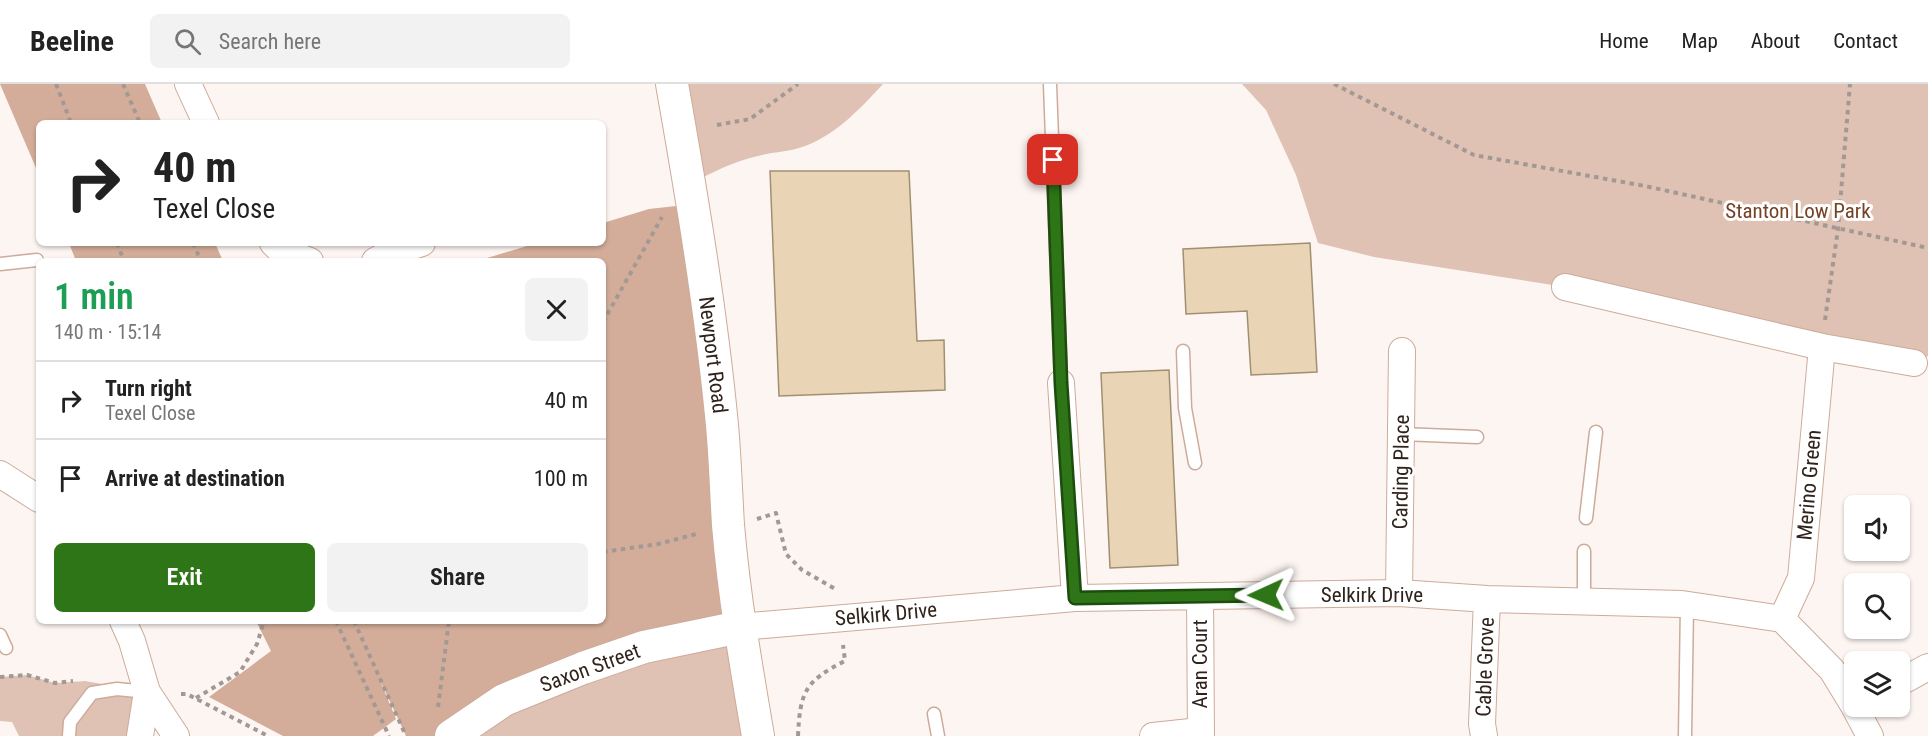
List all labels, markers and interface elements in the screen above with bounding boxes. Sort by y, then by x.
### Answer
search box [150,14,570,68]
text: Beeline [30,25,114,58]
icon: search [171,25,204,58]
text: Search here [219,29,321,54]
text: Home [1599,29,1649,53]
text: Map [1682,29,1718,53]
text: About [1751,29,1800,53]
text: Contact [1833,29,1898,53]
pin [1027,134,1078,185]
text: 40 m [153,143,236,192]
icon: arrive [1036,143,1069,176]
icon: right [54,144,132,222]
text: Texel Close [153,193,275,225]
park label: Stanton Low Park [1725,199,1871,223]
text: 1 min [54,276,134,318]
button: close [525,278,588,341]
street label: Newport Road [694,295,732,415]
text: 140 m · 15:14 [54,320,161,344]
text: Turn right [105,376,192,401]
icon: right [54,384,87,417]
text: 40 m [545,388,588,413]
text: Texel Close [105,401,195,425]
street label: Carding Place [1388,414,1414,530]
street label: Merino Green [1792,429,1826,541]
icon: arrive [54,462,87,495]
text: Arrive at destination [105,466,285,491]
text: 100 m [534,466,588,491]
map controls [1844,495,1910,717]
button: sound [1844,495,1910,561]
button: Exit [54,543,315,612]
button: Share [327,543,588,612]
position arrow [1234,563,1298,627]
button: search [1844,573,1910,639]
street label: Selkirk Drive [1321,583,1423,607]
street label: Selkirk Drive [834,598,938,630]
street label: Cable Grove [1471,617,1499,717]
street label: Aran Court [1188,620,1212,708]
street label: Saxon Street [537,639,643,697]
button: layers [1844,651,1910,717]

